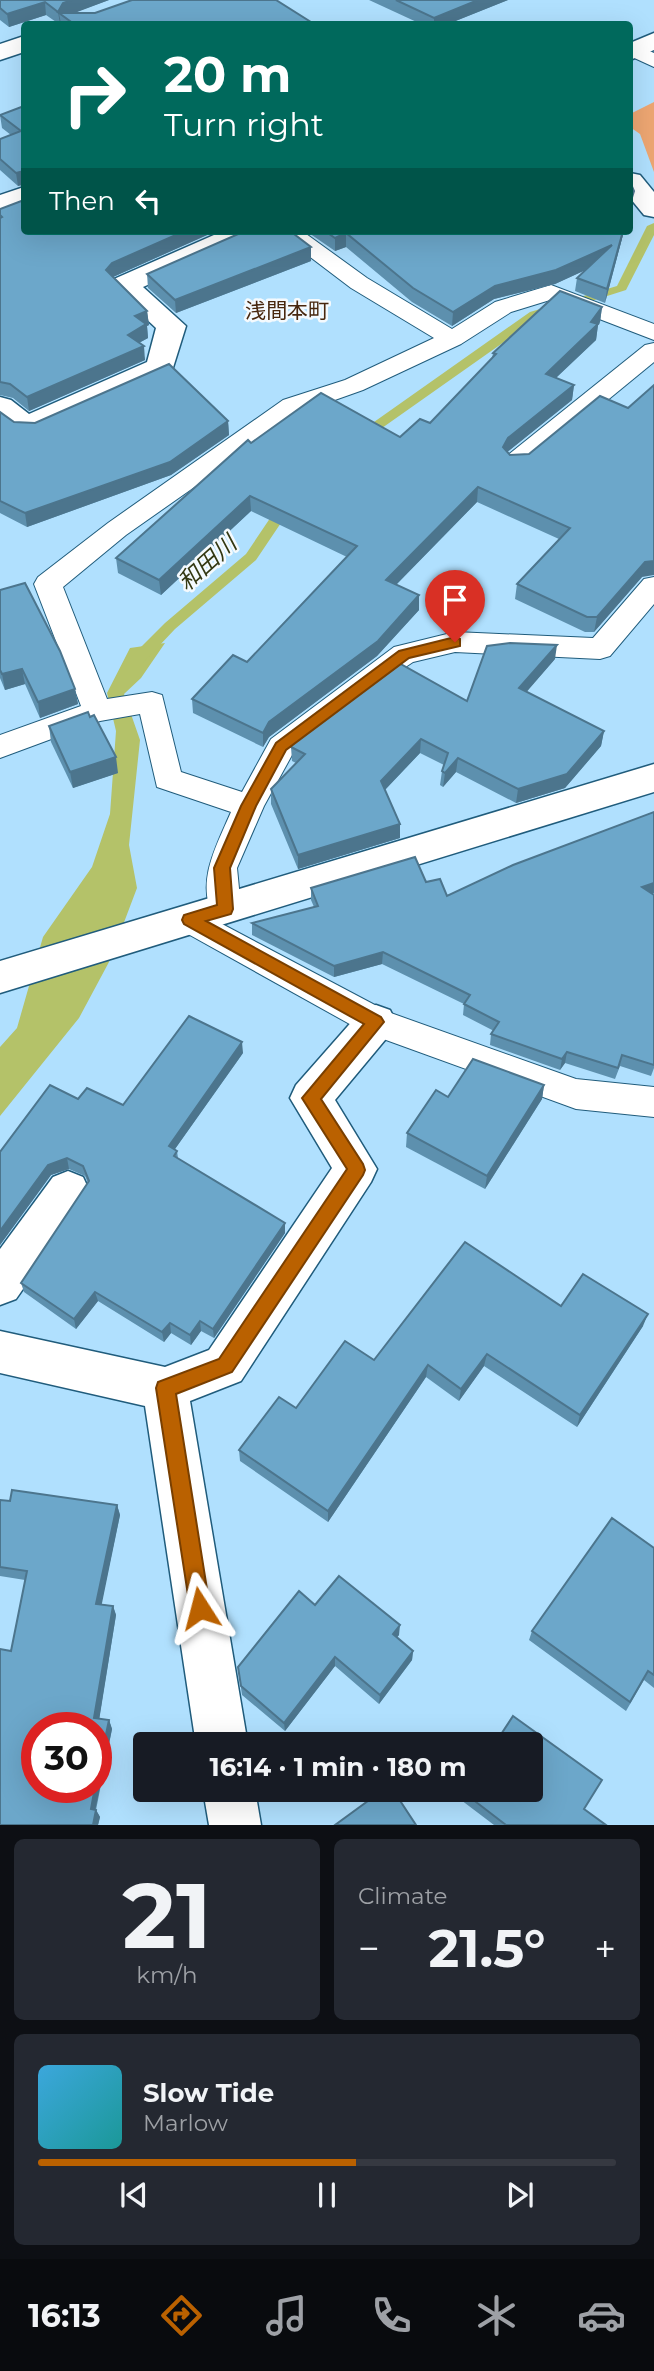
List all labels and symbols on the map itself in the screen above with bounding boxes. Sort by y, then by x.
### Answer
district label: 浅間本町 [245,298,329,323]
water label: 和田川 [172,528,244,596]
pin [425,570,485,642]
position arrow [163,1571,237,1645]
speed limit sign: 30 [21,1712,112,1803]

